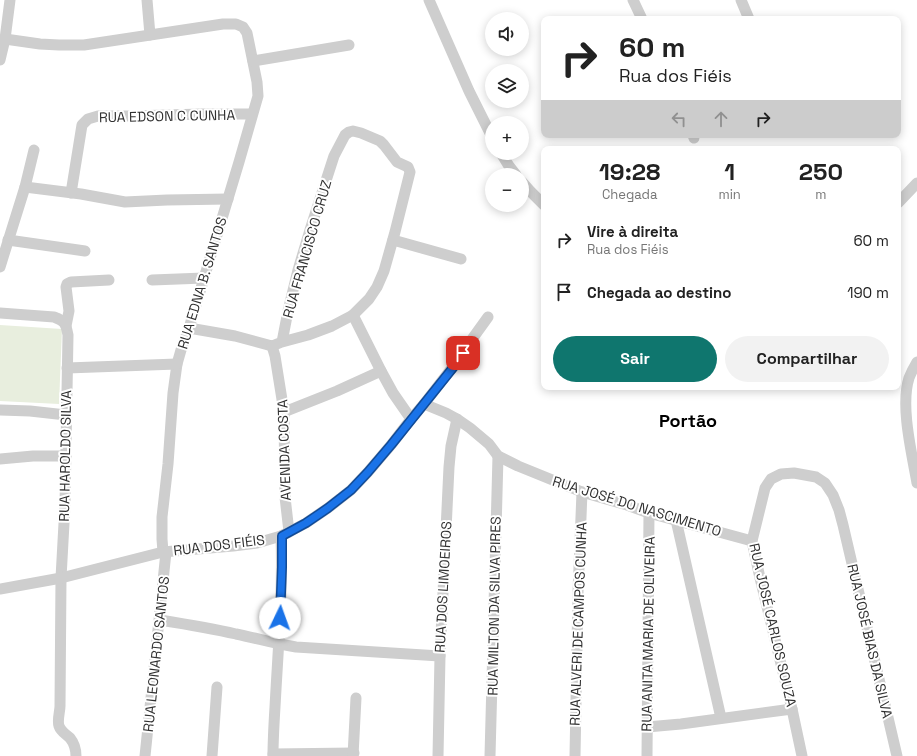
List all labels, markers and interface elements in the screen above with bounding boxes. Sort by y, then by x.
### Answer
map controls [485,12,529,212]
button: sound [485,12,529,56]
text: 60 m [619,29,685,65]
icon: right [553,32,605,84]
button: layers [485,64,529,108]
text: Rua dos Fiéis [619,64,732,87]
street label: RUA EDSON C CUNHA [99,106,236,126]
icon: left [668,108,690,130]
icon: ahead [710,108,732,130]
icon: right [752,108,774,130]
button: + [485,116,529,160]
text: 19:28 [599,156,660,187]
text: 1 [724,156,735,187]
text: 250 [799,156,843,187]
button: − [485,168,529,212]
street label: RUA FRANCISCO CRUZ [279,178,335,320]
text: Chegada [602,186,657,203]
text: min [718,186,741,203]
text: m [815,186,827,203]
street label: RUA EDNA B. SANTOS [173,215,231,351]
text: Vire à direita [587,222,678,241]
icon: right [553,229,575,251]
text: 60 m [853,231,889,250]
text: Rua dos Fiéis [587,241,669,258]
icon: arrive [553,281,575,303]
text: Chegada ao destino [587,283,731,302]
text: 190 m [847,283,889,302]
pin [446,336,480,370]
button: Sair [553,336,717,382]
button: Compartilhar [725,336,889,382]
icon: arrive [452,342,474,364]
street label: RUA HAROLDO SILVA [55,390,75,522]
street label: AVENIDA COSTA [273,399,295,501]
district label: Portão [659,409,717,432]
street label: RUA JOSÉ DO NASCIMENTO [550,472,724,540]
street label: RUA MILTON DA SILVA PIRES [483,516,505,696]
street label: RUA DOS LIMOEIROS [431,521,455,653]
street label: RUA ALVERI DE CAMPOS CUNHA [565,522,591,726]
street label: RUA DOS FIÉIS [172,530,266,560]
street label: RUA ANITA MARIA DE OLIVEIRA [637,536,659,732]
street label: RUA JOSÉ CARLOS SOUZA [745,541,801,709]
street label: RUA JOSÉ BIAS DA SILVA [843,562,897,720]
street label: RUA LEONARDO SANTOS [139,575,173,733]
position arrow [259,597,301,639]

